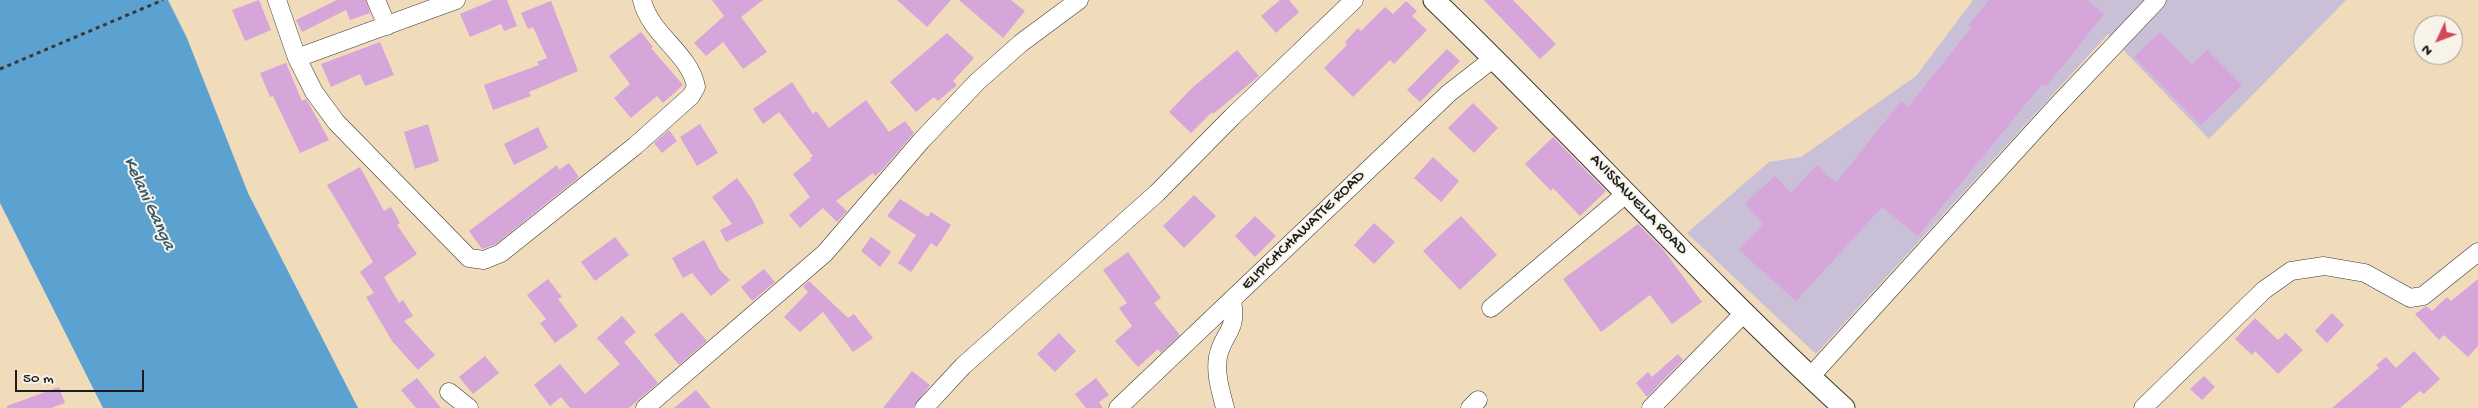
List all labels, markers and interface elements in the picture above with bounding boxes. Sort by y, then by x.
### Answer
north arrow [2413,15,2463,65]
text: N [2418,41,2437,59]
street label: AVISSAWELLA ROAD [1585,151,1691,259]
water label: Kelani Ganga [117,154,179,254]
street label: ELIPICHCHAWATTE ROAD [1238,167,1370,295]
scale bar [18,360,146,392]
text: 50 m [23,370,54,388]

